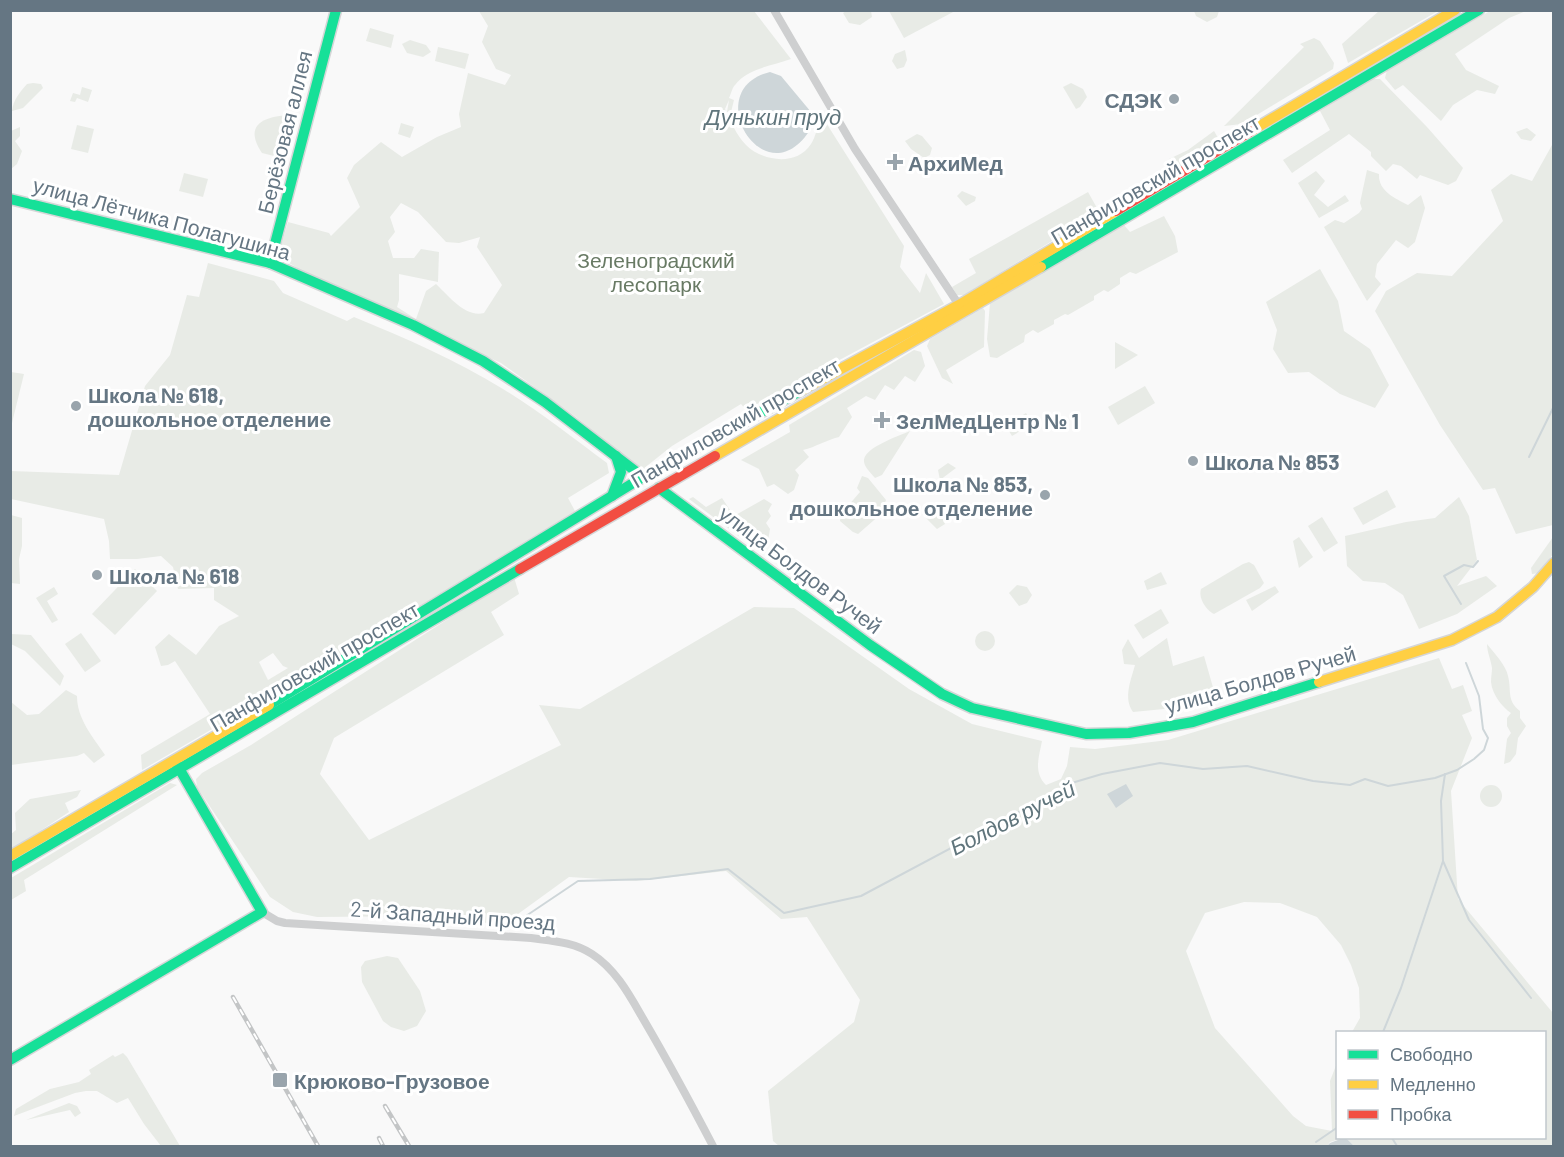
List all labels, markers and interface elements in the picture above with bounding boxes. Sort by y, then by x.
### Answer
street label: Берёзовая аллея [252,48,316,216]
place label: СДЭК [1104,87,1162,112]
marker: СДЭК [1167,92,1181,106]
water label: Дунькин пруд [702,103,841,130]
street label: Панфиловский проспект [1046,109,1264,249]
place label: АрхиМед [908,150,1003,175]
marker: АрхиМед [886,153,904,171]
street label: улица Лётчика Полагушина [31,172,294,265]
park label: Зеленоградский лесопарк [577,247,735,296]
street label: Панфиловский проспект [626,352,844,492]
place label: Школа № 618, дошкольное отделение [88,382,331,431]
marker: Школа № 618, дошкольное отделение [69,399,83,413]
place label: ЗелМедЦентр № 1 [896,408,1079,433]
marker: ЗелМедЦентр № 1 [873,411,891,429]
place label: Школа № 853 [1205,449,1340,474]
marker: Школа № 853 [1186,454,1200,468]
place label: Школа № 853, дошкольное отделение [790,471,1033,520]
marker: Школа № 853, дошкольное отделение [1038,488,1052,502]
street label: улица Болдов Ручей [715,500,887,638]
place label: Школа № 618 [109,563,239,588]
marker: Школа № 618 [90,568,104,582]
street label: Панфиловский проспект [205,596,423,736]
street label: улица Болдов Ручей [1162,640,1358,718]
water label: Болдов ручей [945,774,1079,861]
street label: 2-й Западный проезд [350,895,556,935]
legend [1336,1031,1546,1139]
text: Свободно [1390,1043,1473,1065]
place label: Крюково-Грузовое [294,1068,490,1093]
marker: Крюково-Грузовое [271,1071,289,1089]
text: Медленно [1390,1073,1476,1095]
text: Пробка [1390,1103,1453,1125]

